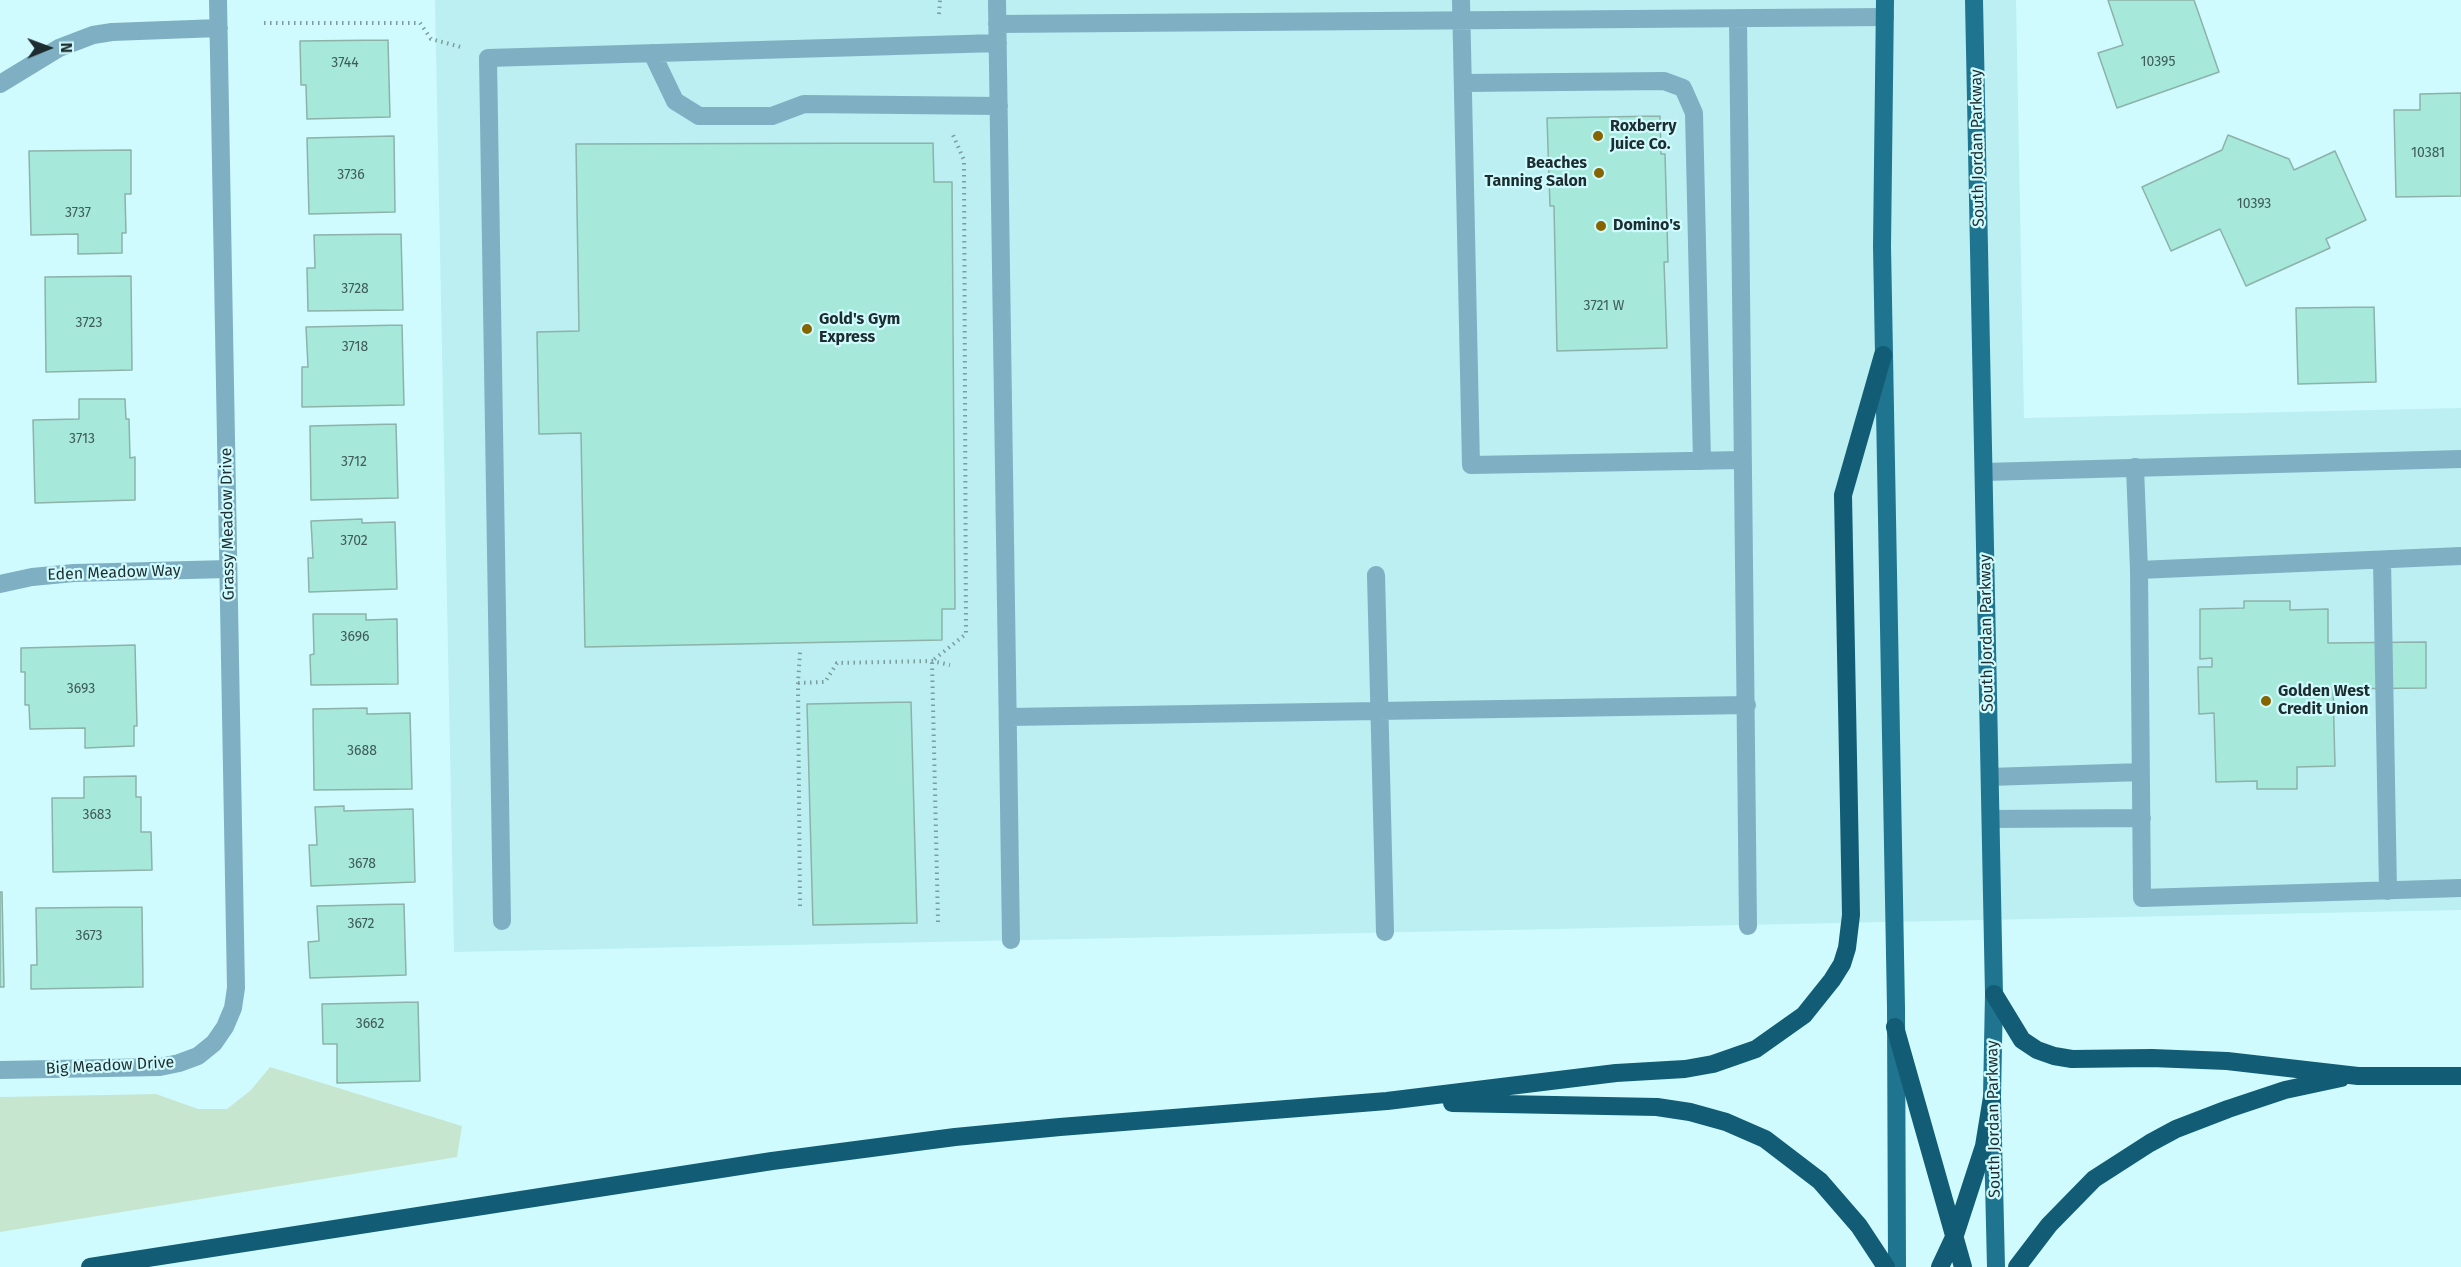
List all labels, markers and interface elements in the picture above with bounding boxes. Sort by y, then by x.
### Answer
north arrow [18,18,78,78]
text: N [57,42,76,53]
house number: 10395 [2141,54,2175,70]
house number: 3744 [331,55,359,71]
street label: South Jordan Parkway [1967,69,1989,227]
place label: Roxberry Juice Co. [1610,117,1676,155]
marker: Roxberry Juice Co. [1591,129,1605,143]
house number: 10381 [2411,145,2445,161]
place label: Beaches Tanning Salon [1485,154,1587,192]
marker: Beaches Tanning Salon [1592,166,1606,180]
house number: 3736 [337,167,365,183]
house number: 10393 [2237,196,2271,212]
house number: 3737 [65,205,91,221]
place label: Domino's [1613,216,1681,236]
marker: Domino's [1594,219,1608,233]
house number: 3728 [341,281,369,297]
house number: 3721 W [1584,298,1624,314]
place label: Gold's Gym Express [819,310,900,348]
house number: 3723 [76,315,102,331]
marker: Gold's Gym Express [800,322,814,336]
house number: 3718 [342,339,368,355]
house number: 3713 [69,431,95,447]
street label: Grassy Meadow Drive [217,447,239,601]
house number: 3712 [341,454,367,470]
house number: 3702 [340,533,368,549]
street label: South Jordan Parkway [1976,554,1998,712]
street label: Eden Meadow Way [47,561,181,585]
house number: 3696 [340,629,370,645]
house number: 3693 [67,681,95,697]
place label: Golden West Credit Union [2278,682,2370,720]
marker: Golden West Credit Union [2259,694,2273,708]
house number: 3688 [347,743,377,759]
house number: 3683 [82,807,112,823]
house number: 3678 [348,856,376,872]
house number: 3672 [347,916,375,932]
house number: 3673 [75,928,103,944]
house number: 3662 [356,1016,384,1032]
street label: South Jordan Parkway [1983,1040,2005,1198]
street label: Big Meadow Drive [45,1053,175,1079]

